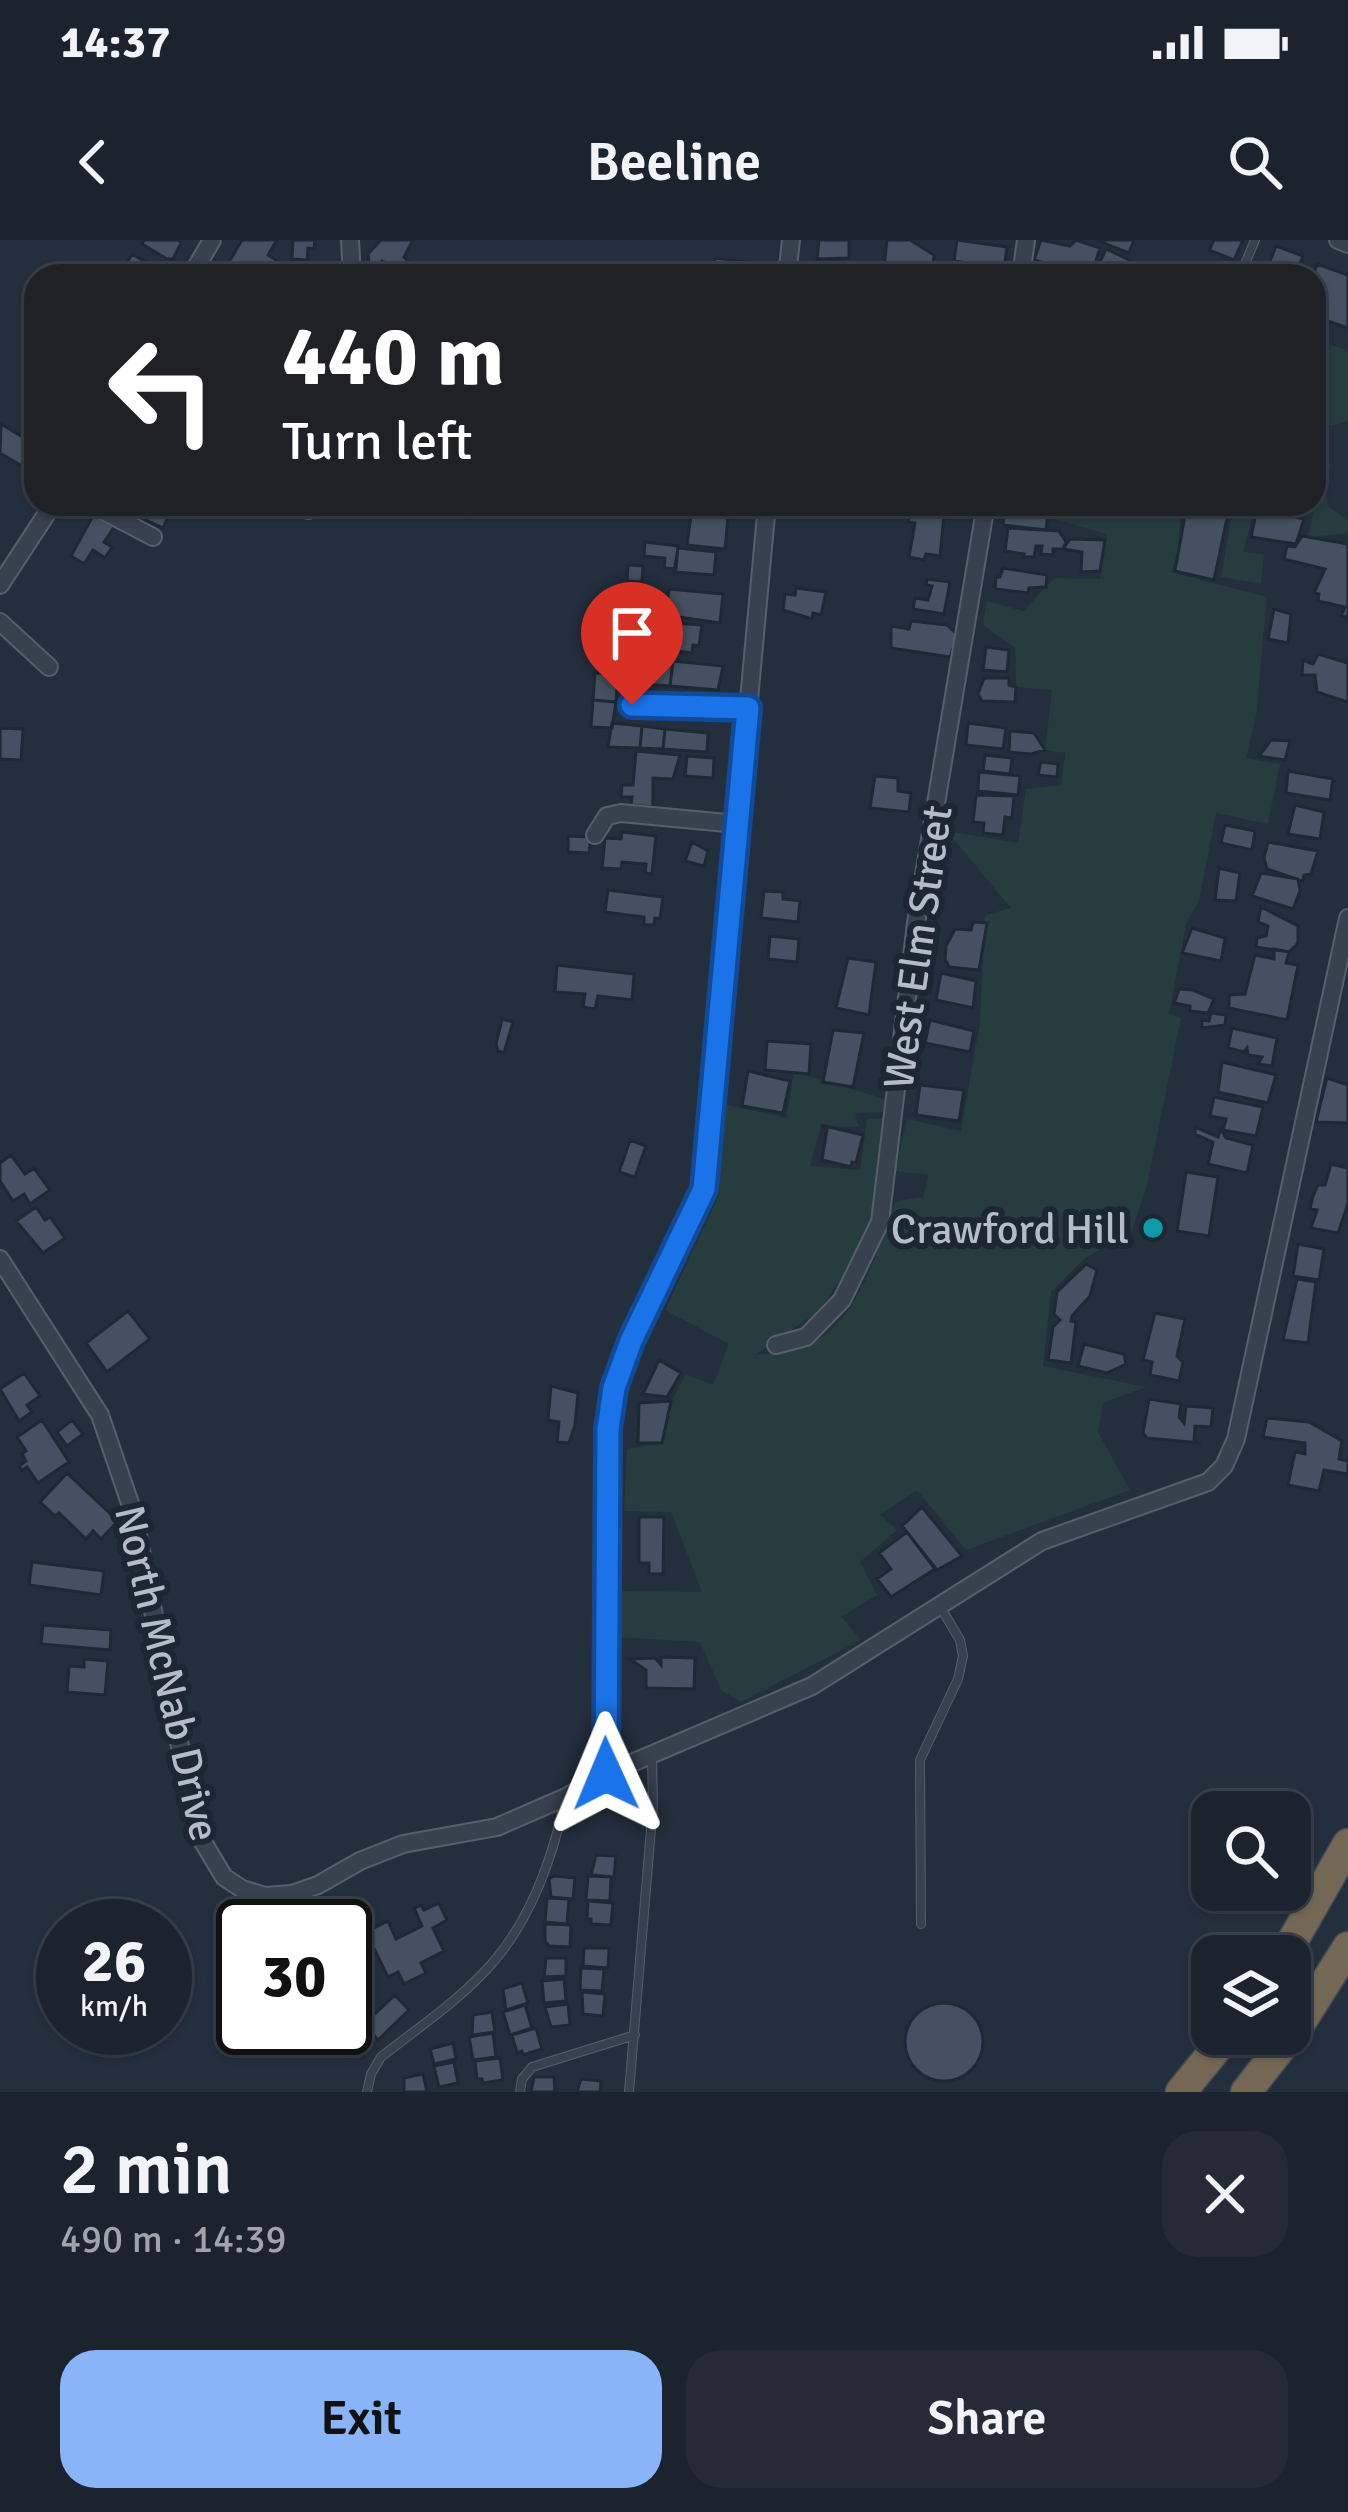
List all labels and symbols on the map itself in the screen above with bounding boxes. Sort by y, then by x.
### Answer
pin [581,582,683,705]
street label: West Elm Street [873,802,964,1092]
place label: Crawford Hill [891,1204,1129,1255]
marker: Crawford Hill [1140,1215,1166,1241]
street label: North McNab Drive [103,1501,230,1846]
position arrow [543,1711,669,1837]
speed limit sign: 30 [216,1899,372,2055]

